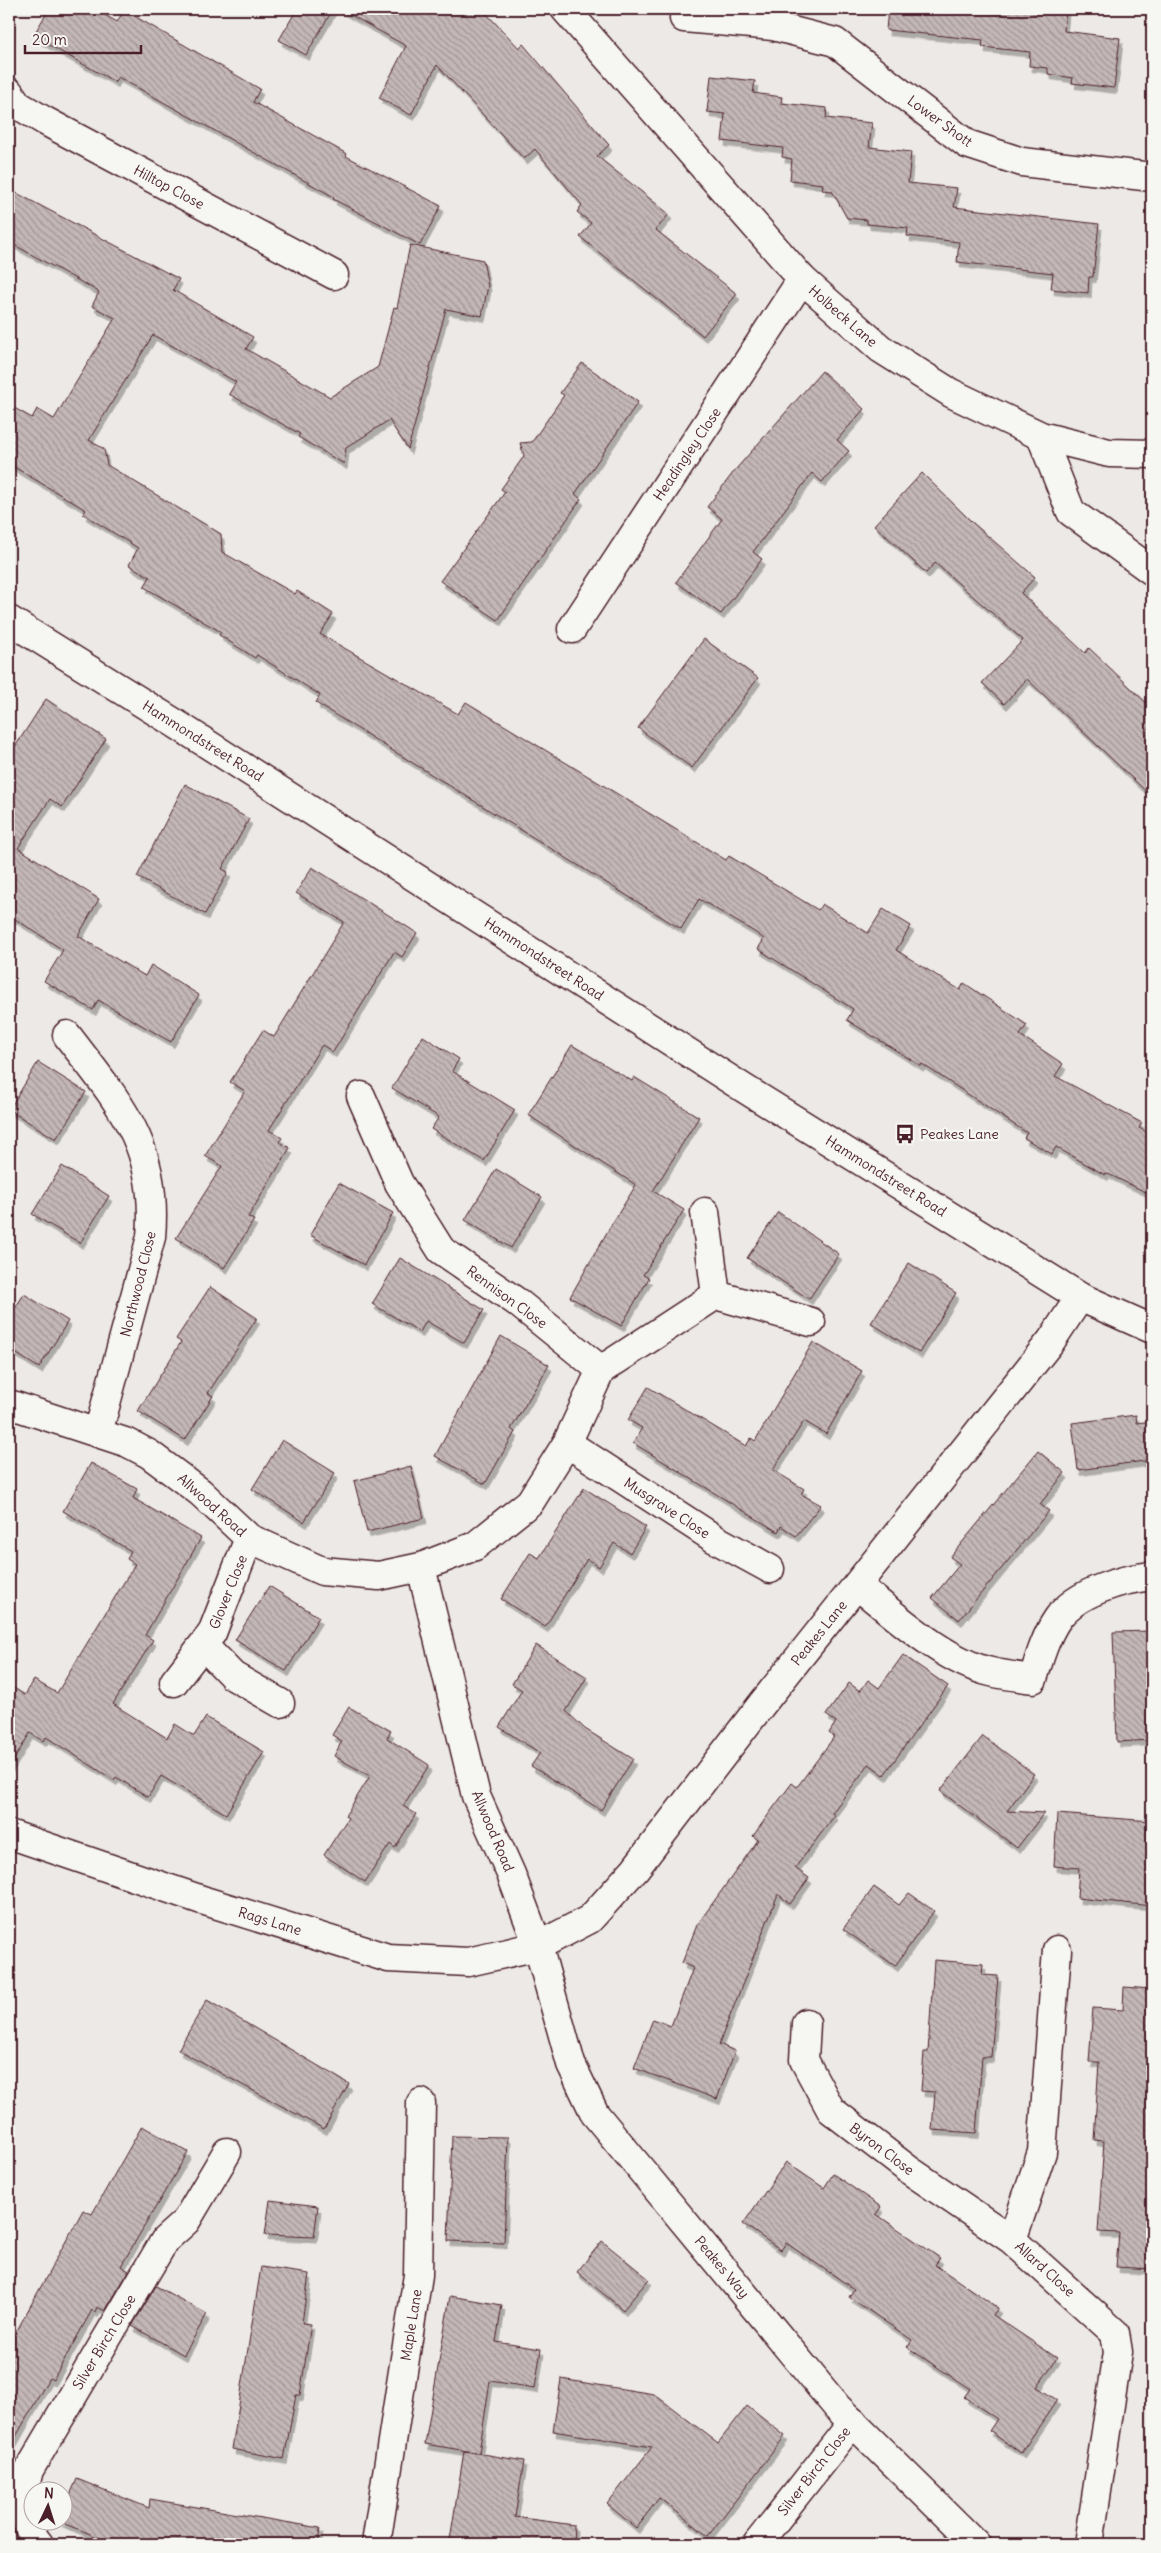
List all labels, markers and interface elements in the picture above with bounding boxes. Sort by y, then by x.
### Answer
scale bar [25,22,141,54]
text: 20 m [32,30,67,49]
street label: Lower Shott [904,91,976,151]
street label: Hilltop Close [131,161,207,213]
street label: Holbeck Lane [805,281,881,351]
street label: Headingley Close [649,404,725,504]
street label: Hammondstreet Road [139,696,267,786]
street label: Hammondstreet Road [481,914,607,1004]
bus stop icon: Peakes Lane [894,1123,916,1145]
place label: Peakes Lane [920,1125,999,1143]
street label: Hammondstreet Road [822,1131,950,1221]
street label: Northwood Close [116,1229,160,1339]
street label: Rennison Close [463,1262,551,1332]
street label: Allwood Road [174,1469,250,1541]
street label: Musgrave Close [621,1473,713,1543]
street label: Glover Close [205,1552,251,1632]
street label: Peakes Lane [787,1597,851,1669]
street label: Allwood Road [468,1788,518,1874]
street label: Rags Lane [236,1903,304,1939]
street label: Byron Close [846,2119,918,2179]
street label: Peakes Way [691,2232,753,2302]
street label: Allard Close [1011,2237,1079,2301]
street label: Maple Lane [396,2288,426,2362]
street label: Silver Birch Close [68,2291,140,2393]
street label: Silver Birch Close [774,2423,854,2519]
north arrow [22,2480,72,2530]
text: N [43,2484,54,2502]

